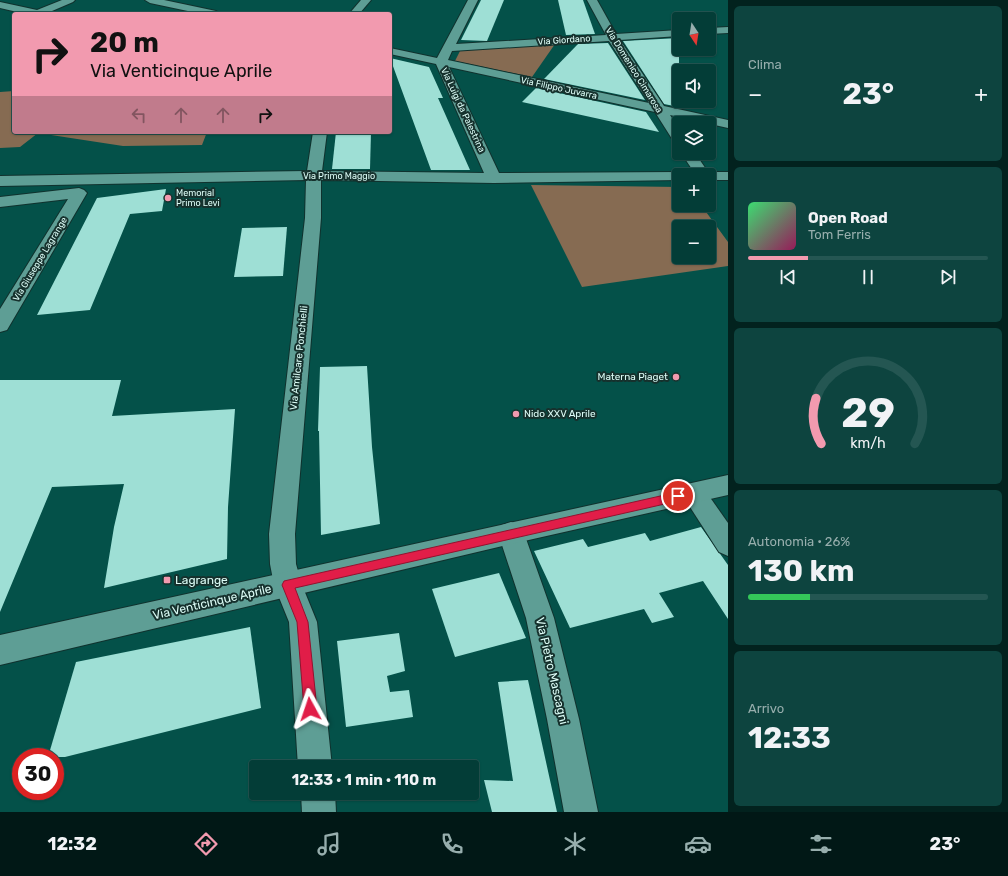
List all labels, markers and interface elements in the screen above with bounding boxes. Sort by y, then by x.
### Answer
north arrow [672,12,716,56]
map controls [672,12,716,264]
street label: Via Domenico Cimarosa [604,25,664,115]
text: 20 m [90,26,159,59]
icon: right [24,28,76,80]
street label: Via Giordano [537,33,591,47]
text: Clima [748,57,782,72]
text: Via Venticinque Aprile [90,60,272,82]
button: sound [672,64,716,108]
street label: Via Luigi da Palestrina [439,66,487,154]
street label: Via Filippo Juvarra [520,75,598,101]
text: 23° [842,76,894,112]
text: − [748,81,762,108]
text: + [974,81,988,108]
icon: left [128,104,150,126]
icon: ahead [170,104,192,126]
icon: ahead [212,104,234,126]
icon: right [254,104,276,126]
button: layers [672,116,716,160]
button: + [672,168,716,212]
street label: Via Primo Maggio [303,171,375,181]
place label: Memorial Primo Levi [176,188,220,208]
marker: Memorial Primo Levi [163,193,173,203]
text: Open Road [808,209,888,227]
street label: Via Giuseppe Lagrange [11,215,69,303]
button: − [672,220,716,264]
text: Tom Ferris [808,227,871,242]
icon: previous [777,266,799,288]
icon: pause [857,266,879,288]
icon: next [937,266,959,288]
street label: Via Amilcare Ponchielli [288,305,310,411]
place label: Materna Piaget [597,371,668,383]
marker: Materna Piaget [671,372,681,382]
text: 29 [841,388,895,437]
place label: Nido XXV Aprile [524,408,596,420]
marker: Nido XXV Aprile [511,409,521,419]
text: km/h [850,435,886,452]
pin [661,479,695,513]
icon: arrive [667,485,689,507]
text: Autonomia · 26% [748,534,850,549]
text: 130 km [748,553,855,589]
place label: Lagrange [175,573,228,587]
marker: Lagrange [162,575,172,585]
street label: Via Venticinque Aprile [151,581,273,622]
street label: Via Pietro Mascagni [533,616,571,726]
position arrow [289,688,331,730]
text: Arrivo [748,701,784,716]
text: 12:33 [748,720,831,756]
speed limit sign: 30 [12,748,64,800]
text: 12:33 · 1 min · 110 m [292,771,436,789]
icon: directions [192,830,220,858]
icon: music [315,830,343,858]
icon: phone [438,830,466,858]
icon: climate [561,830,589,858]
icon: car [684,830,712,858]
icon: filters [807,830,835,858]
text: 12:32 [47,833,97,855]
text: 23° [930,833,960,855]

